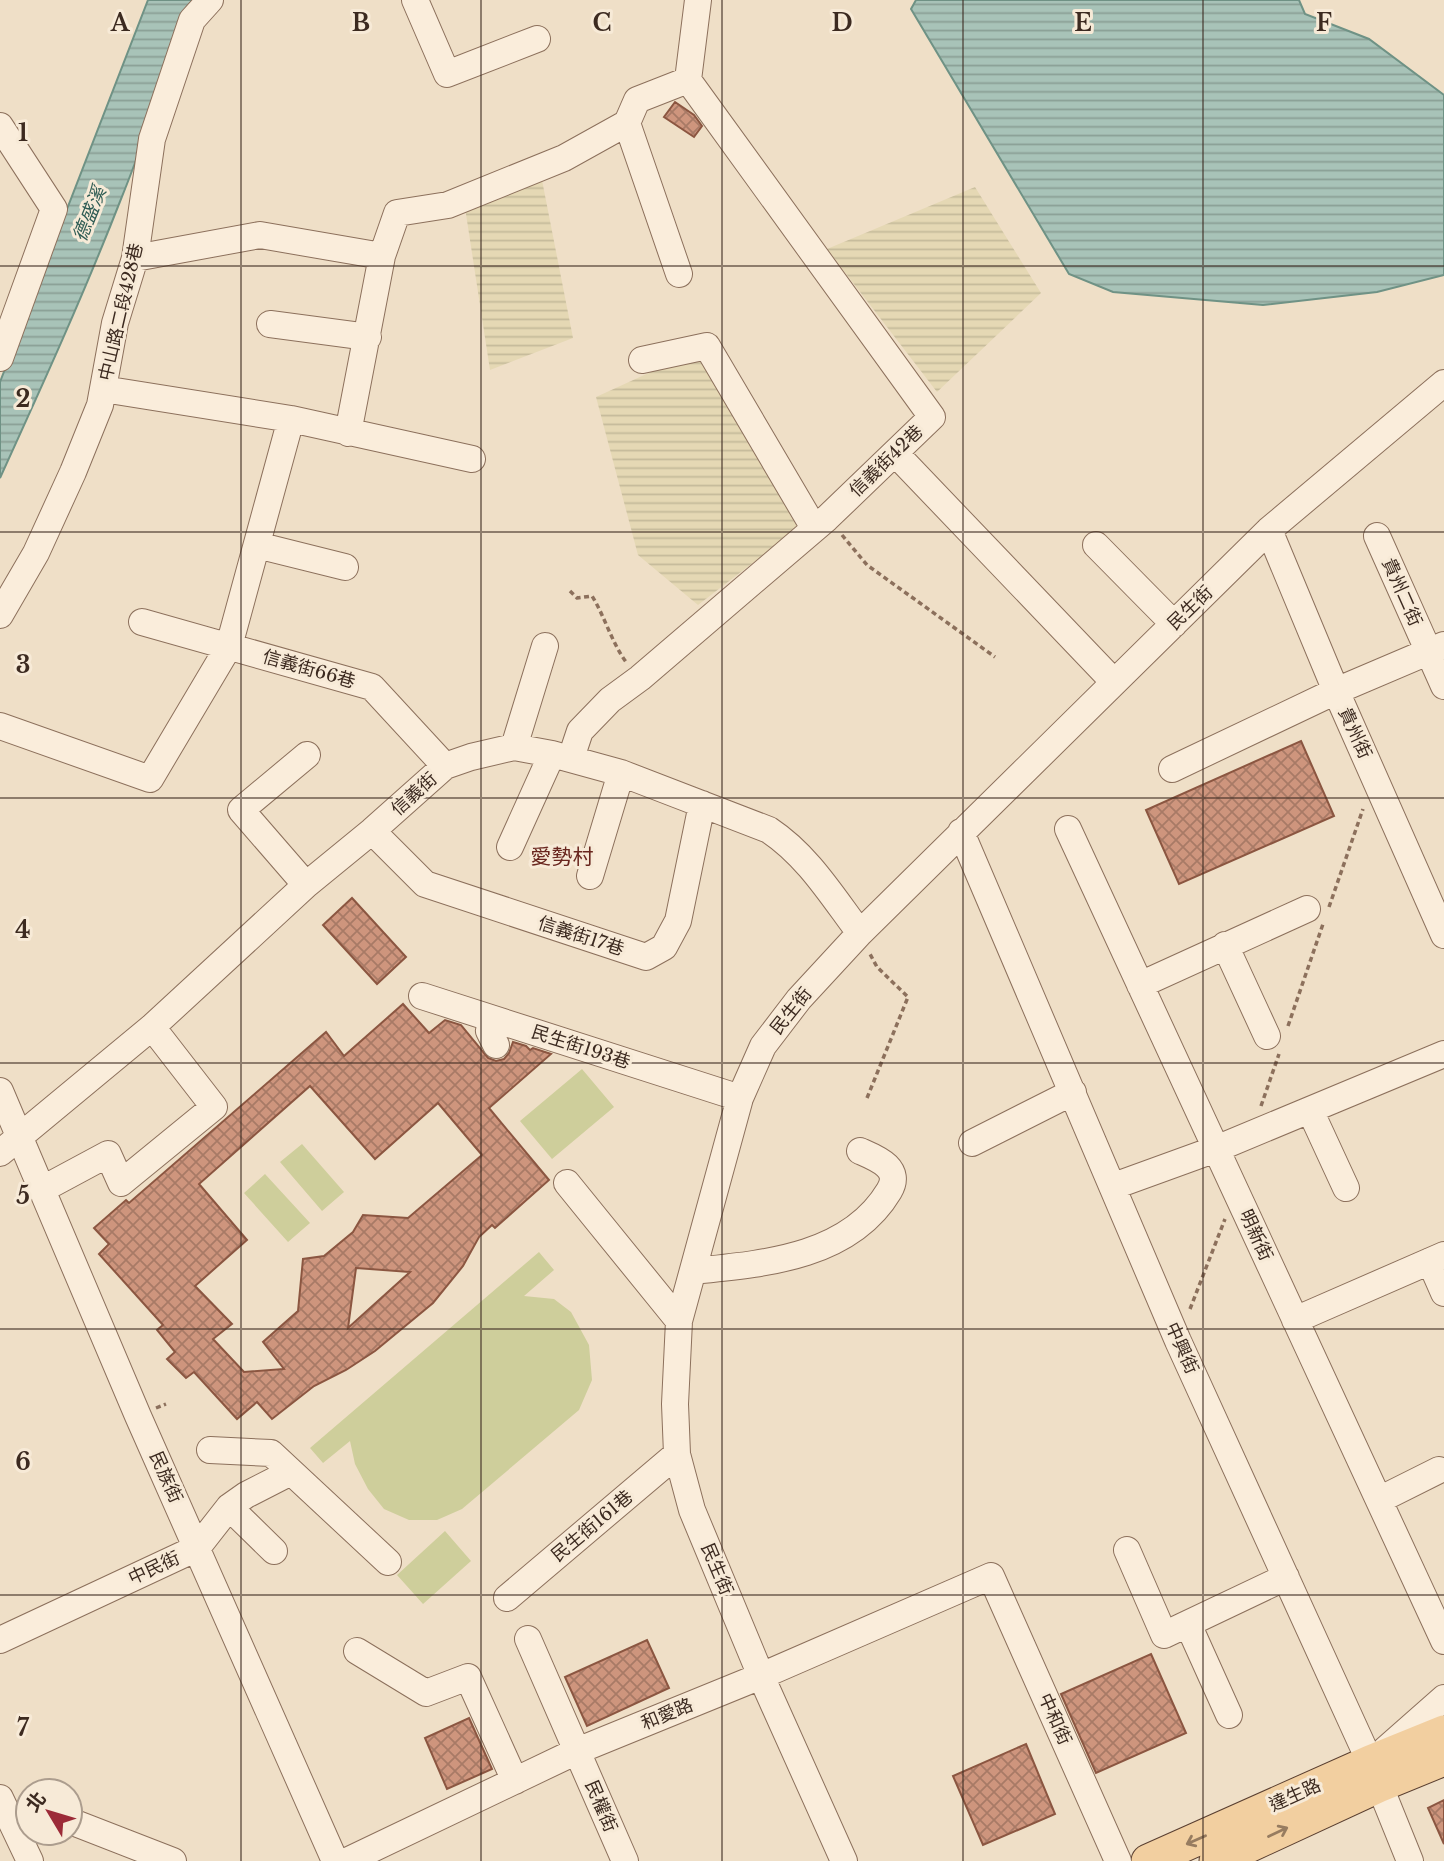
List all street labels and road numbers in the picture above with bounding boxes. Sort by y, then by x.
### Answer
street label: 中山路二段428巷 [94,241,148,383]
street label: 信義街42巷 [845,421,927,501]
street label: 貴州二街 [1377,555,1427,629]
street label: 民生街 [1163,581,1217,635]
street label: 信義街66巷 [260,645,358,693]
street label: 貴州街 [1334,704,1376,762]
street label: 信義街 [387,768,441,820]
street label: 信義街17巷 [535,912,627,960]
street label: 民生街 [765,983,817,1039]
street label: 民生街193巷 [529,1021,633,1073]
street label: 明新街 [1235,1206,1277,1264]
street label: 中興街 [1161,1319,1203,1377]
street label: 民族街 [145,1448,187,1506]
street label: 民生街161巷 [547,1486,637,1566]
street label: 民生街 [696,1540,738,1598]
street label: 中民街 [125,1547,183,1589]
street label: 中和街 [1034,1690,1076,1748]
street label: 和愛路 [638,1694,696,1734]
street label: 達生路 [1266,1774,1324,1816]
street label: 民權街 [580,1777,622,1835]

